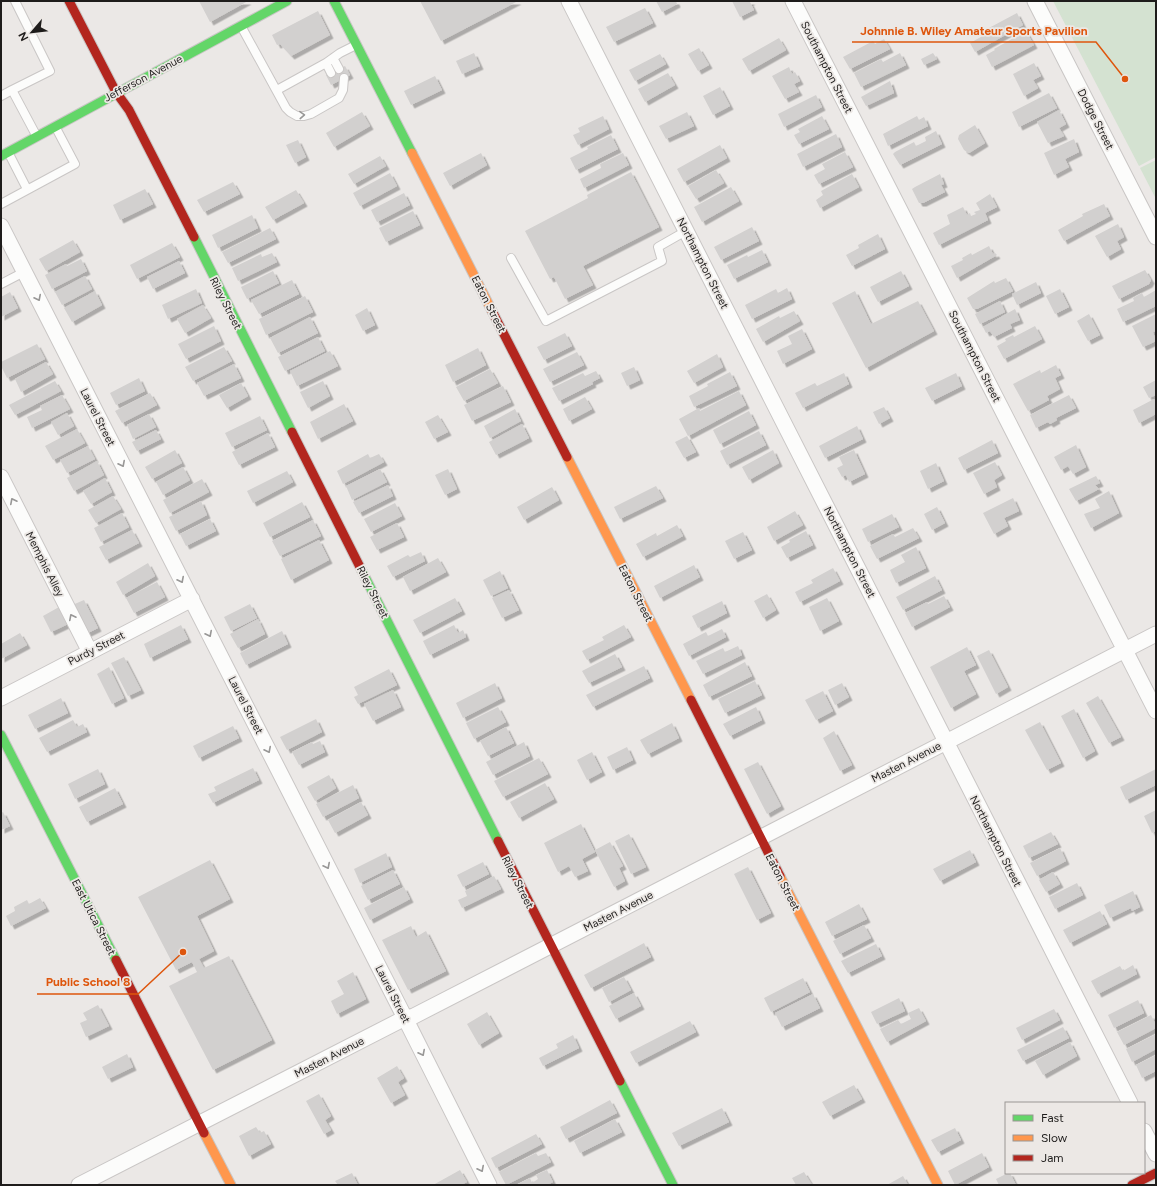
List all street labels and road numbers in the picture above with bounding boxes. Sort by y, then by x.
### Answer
street label: Southampton Street [798,19,855,115]
street label: Jefferson Avenue [102,52,185,105]
street label: Dodge Street [1075,87,1116,152]
street label: Northampton Street [674,215,731,311]
street label: Eaton Street [469,274,508,335]
street label: Riley Street [207,275,244,332]
street label: Southampton Street [946,308,1003,404]
street label: Laurel Street [77,386,118,448]
street label: Northampton Street [821,504,878,600]
street label: Memphis Alley [23,529,67,599]
street label: Eaton Street [616,563,655,624]
street label: Riley Street [354,564,391,621]
street label: Purdy Street [66,629,127,668]
street label: Laurel Street [225,674,266,736]
street label: Masten Avenue [869,739,943,786]
street label: Northampton Street [967,793,1024,889]
street label: Eaton Street [763,852,802,913]
street label: Riley Street [499,854,536,911]
street label: East Utica Street [69,877,118,957]
street label: Masten Avenue [581,888,655,935]
street label: Laurel Street [372,963,413,1025]
street label: Masten Avenue [292,1034,366,1081]

